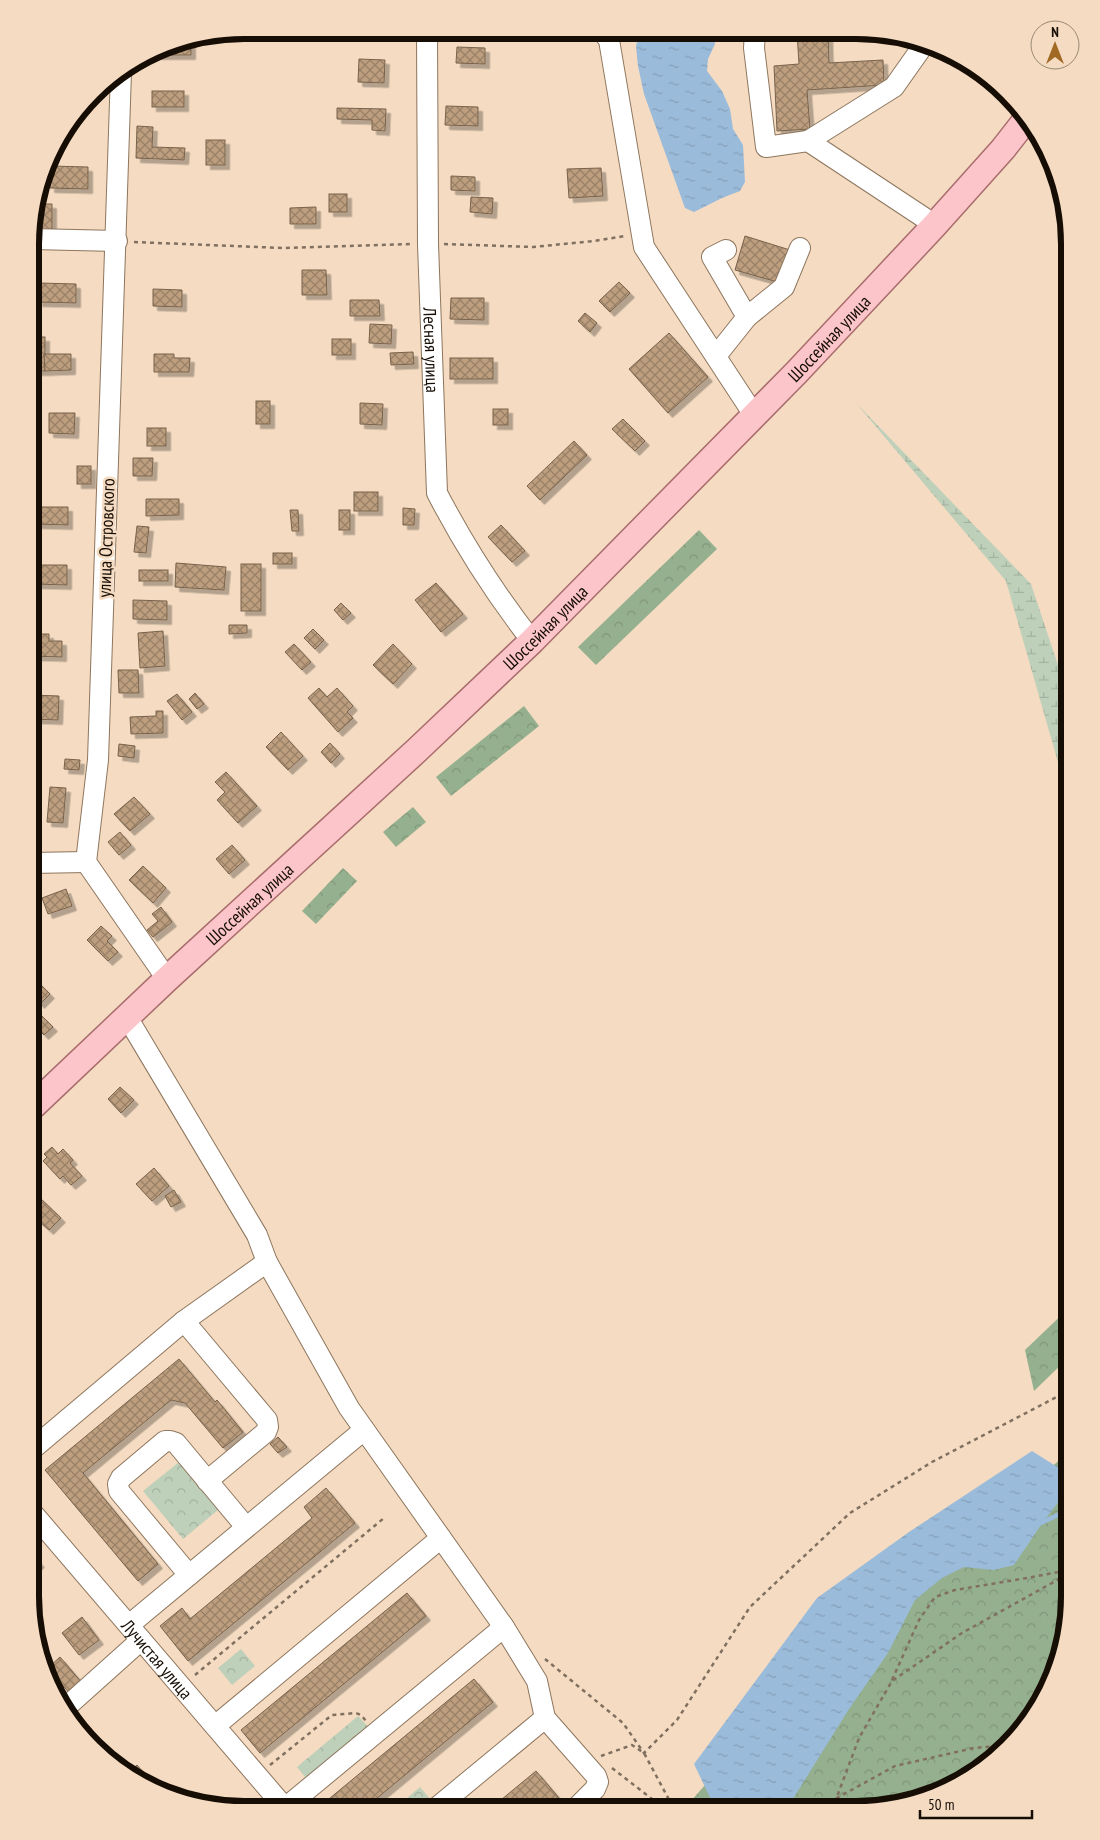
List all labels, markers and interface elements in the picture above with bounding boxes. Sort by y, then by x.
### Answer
north arrow [1030,20,1080,70]
text: N [1051,23,1059,41]
street label: Шоссейная улица [783,290,875,386]
street label: Лесная улица [419,306,445,393]
street label: улица Островского [92,478,120,598]
street label: Шоссейная улица [498,580,592,674]
street label: Шоссейная улица [201,858,298,949]
street label: Лучистая улица [116,1614,198,1704]
scale bar [920,1788,1032,1820]
text: 50 m [928,1795,954,1814]

